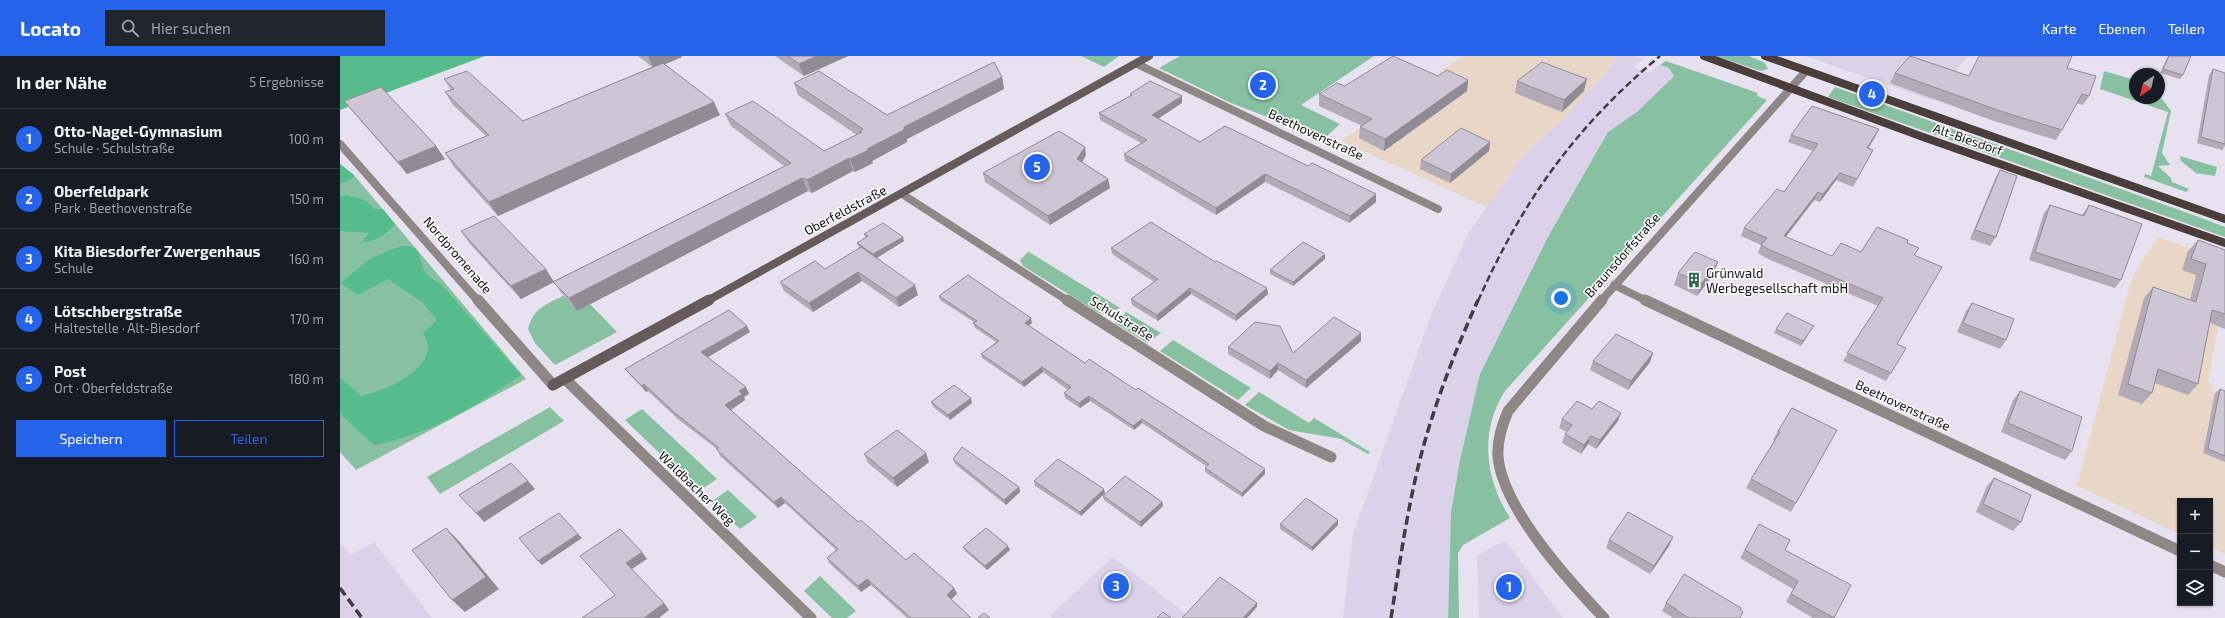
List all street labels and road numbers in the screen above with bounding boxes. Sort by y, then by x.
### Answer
street label: Beethovenstraße [1266,105,1366,163]
street label: Alt-Biesdorf [1931,120,2006,159]
street label: Oberfeldstraße [801,182,889,238]
street label: Braunsdorfstraße [1581,210,1663,300]
street label: Nordpromenade [420,213,496,297]
street label: Schulstraße [1087,292,1157,344]
street label: Beethovenstraße [1853,376,1953,434]
street label: Waldbacher Weg [655,447,739,529]

